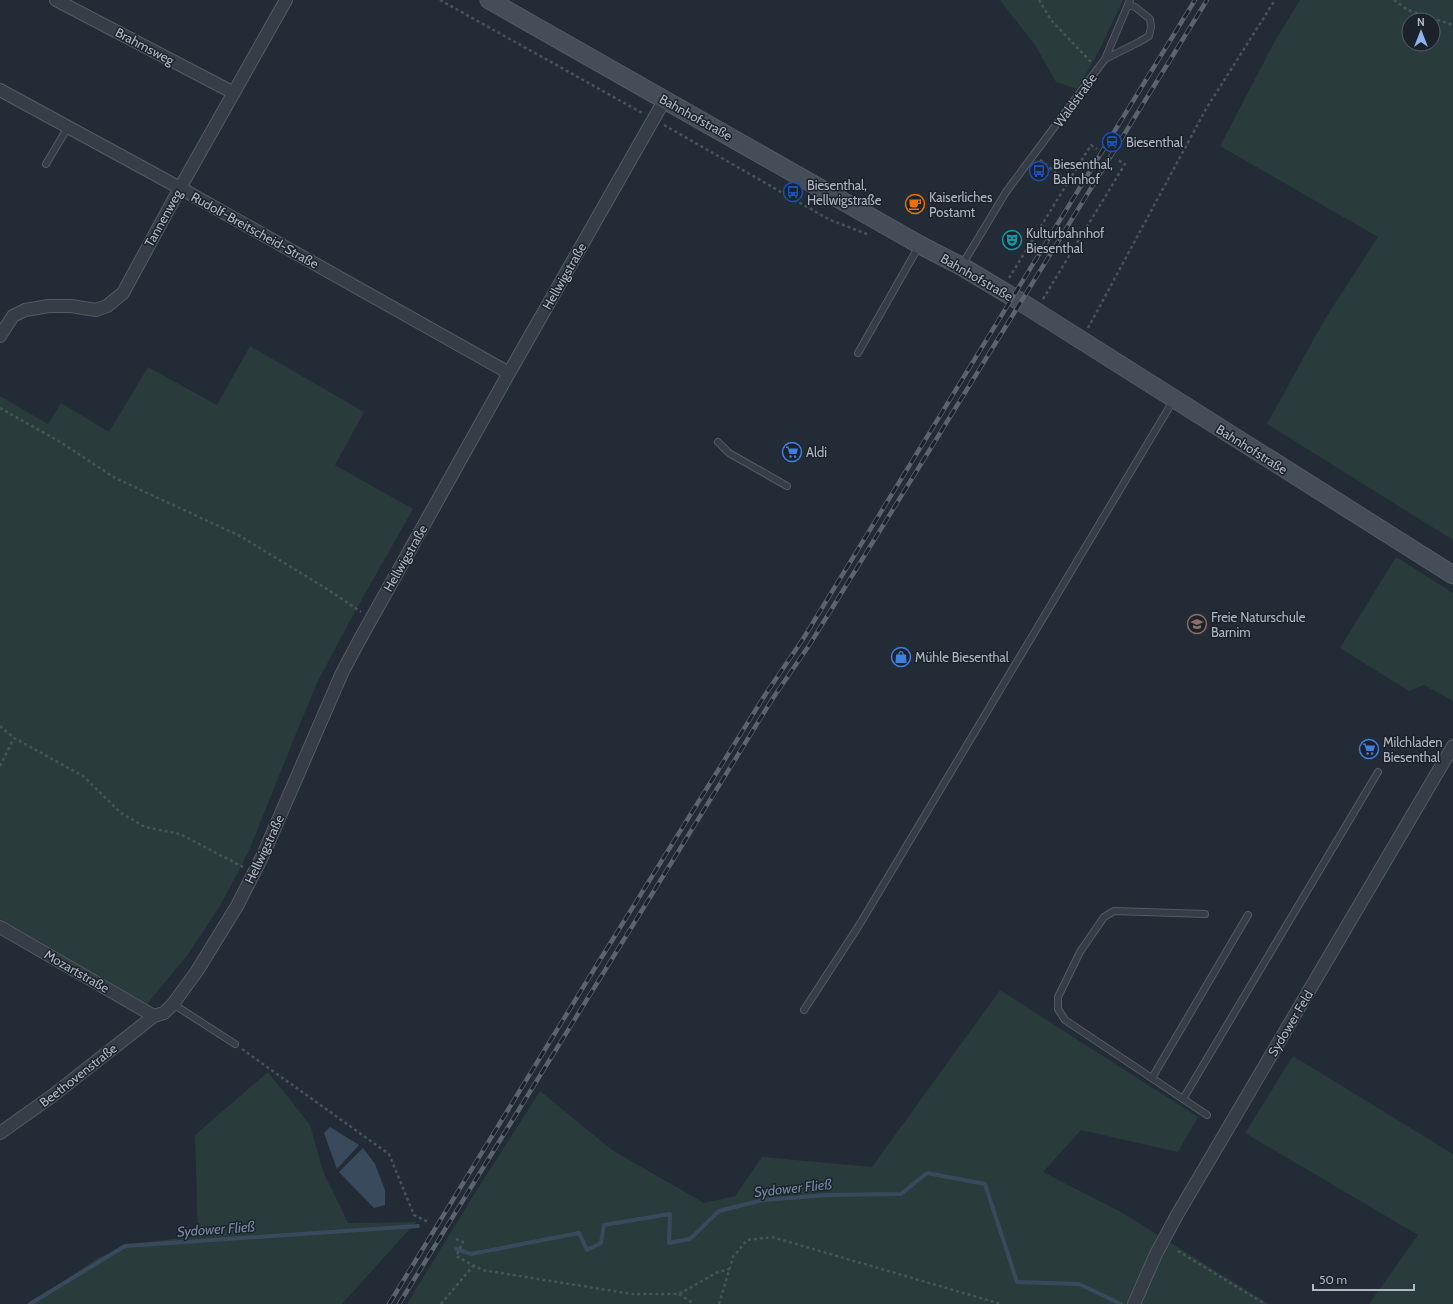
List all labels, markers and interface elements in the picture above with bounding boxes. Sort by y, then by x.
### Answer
north arrow [1401,12,1441,52]
text: N [1417,15,1425,29]
street label: Brahmsweg [113,24,178,68]
street label: Waldstraße [1050,70,1100,130]
street label: Bahnhofstraße [657,90,736,144]
station icon: Biesenthal [1101,131,1123,153]
place label: Biesenthal [1126,134,1183,150]
place label: Biesenthal, Bahnhof [1053,156,1113,187]
bus stop icon: Biesenthal, Bahnhof [1028,160,1050,182]
place label: Biesenthal, Hellwigstraße [807,177,882,208]
bus stop icon: Biesenthal, Hellwigstraße [782,181,804,203]
street label: Tannenweg [141,186,186,250]
street label: Rudolf-Breitscheid-Straße [188,188,322,272]
place label: Kaiserliches Postamt [929,189,993,220]
cafe icon: Kaiserliches Postamt [904,193,926,215]
place label: Kulturbahnhof Biesenthal [1026,225,1105,256]
theatre icon: Kulturbahnhof Biesenthal [1001,229,1023,251]
street label: Hellwigstraße [538,239,590,312]
street label: Bahnhofstraße [938,250,1016,304]
street label: Bahnhofstraße [1213,421,1291,477]
supermarket icon: Aldi [781,441,803,463]
place label: Aldi [806,444,827,460]
street label: Hellwigstraße [379,521,431,594]
place label: Freie Naturschule Barnim [1211,609,1306,640]
school or university icon: Freie Naturschule Barnim [1186,613,1208,635]
shop icon: Mühle Biesenthal [890,646,912,668]
place label: Mühle Biesenthal [915,649,1009,665]
place label: Milchladen Biesenthal [1383,734,1443,765]
supermarket icon: Milchladen Biesenthal [1358,738,1380,760]
street label: Hellwigstraße [241,812,287,886]
street label: Mozartstraße [42,946,113,996]
street label: Sydower Feld [1264,987,1316,1059]
street label: Beethovenstraße [36,1040,120,1110]
water label: Sydower Fließ [753,1175,833,1201]
water label: Sydower Fließ [176,1217,256,1241]
scale bar [1313,1266,1414,1292]
text: 50 m [1319,1272,1347,1287]

